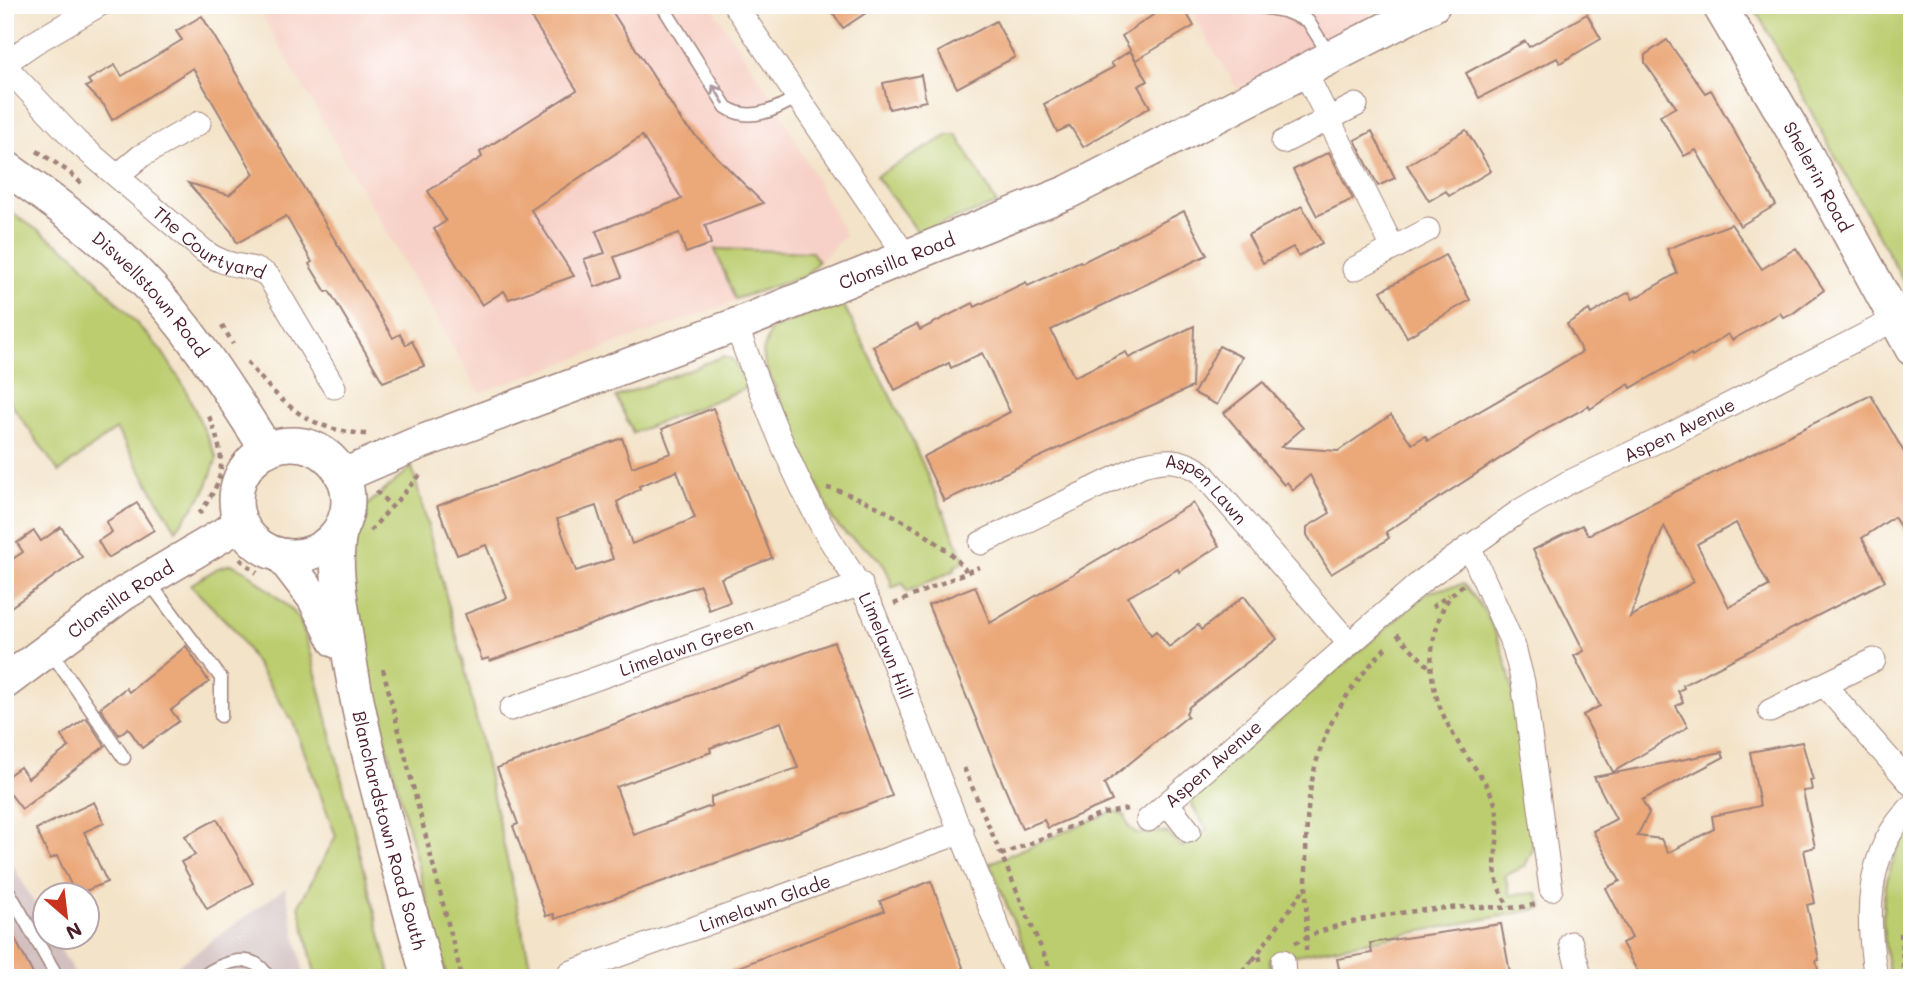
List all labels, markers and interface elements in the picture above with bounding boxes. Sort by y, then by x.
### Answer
one-way arrow [710,84,724,104]
street label: Shelerin Road [1778,117,1858,236]
street label: The Courtyard [148,201,270,284]
street label: Diswellstown Road [87,225,214,362]
street label: Clonsilla Road [835,227,958,295]
street label: Aspen Avenue [1619,392,1739,467]
street label: Aspen Lawn [1164,449,1253,529]
street label: Clonsilla Road [62,555,178,644]
street label: Limelawn Hill [853,588,919,702]
street label: Limelawn Green [616,611,756,681]
street label: Blanchardstown Road South [348,709,432,952]
street label: Aspen Avenue [1159,714,1267,812]
street label: Limelawn Glade [696,868,834,937]
north arrow [32,881,102,951]
text: N [62,917,86,946]

